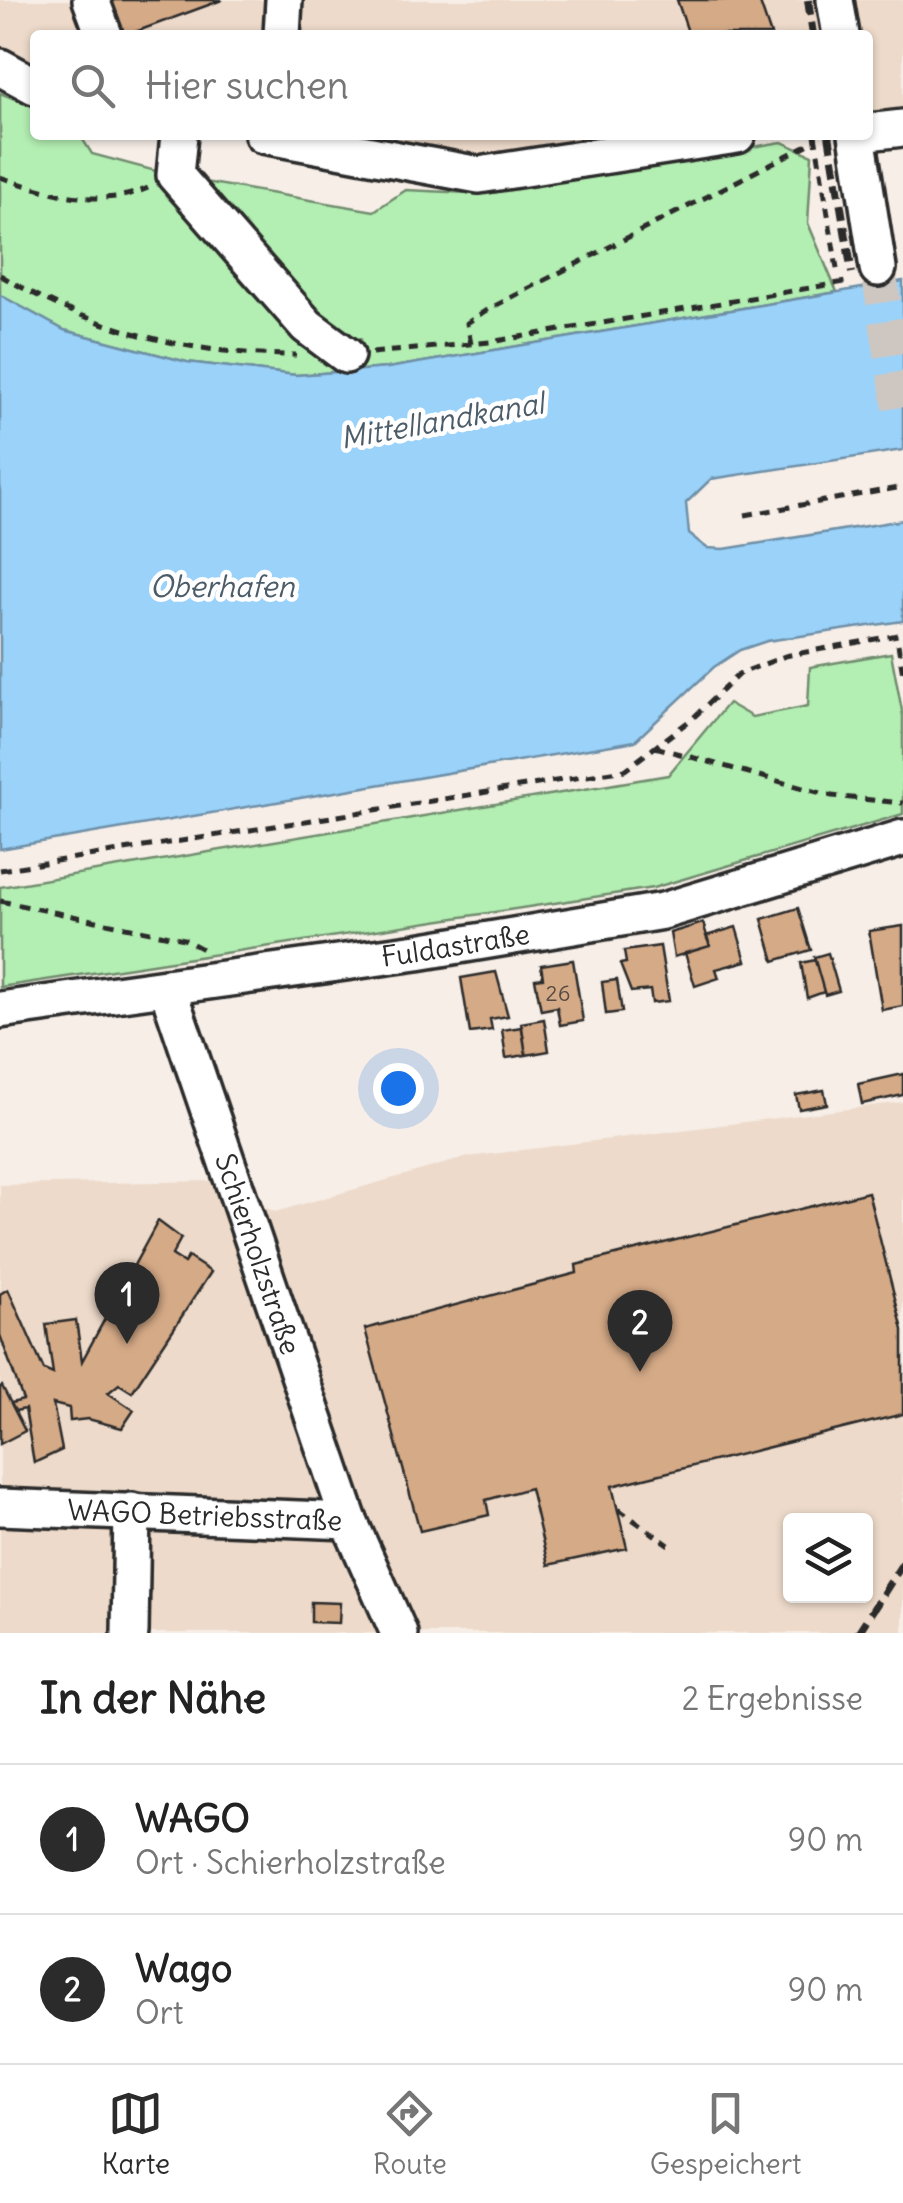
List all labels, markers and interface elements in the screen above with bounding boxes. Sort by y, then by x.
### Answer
search box [30,30,873,140]
icon: search [65,58,120,113]
text: Hier suchen [145,62,349,109]
water label: Mittellandkanal [337,383,551,457]
water label: Oberhafen [149,567,295,605]
street label: Fuldastraße [379,916,532,975]
house number: 26 [546,979,570,1007]
your location [373,1063,424,1114]
street label: Schierholzstraße [207,1149,309,1359]
pin: 1 [94,1262,160,1344]
pin: 2 [608,1290,672,1372]
street label: WAGO Betriebsstraße [67,1492,343,1539]
map controls [783,1513,873,1603]
button: layers [783,1513,873,1603]
text: In der Nähe [40,1672,266,1724]
text: 2 Ergebnisse [682,1678,863,1719]
text: WAGO [135,1795,250,1842]
text: 1 [66,1819,79,1860]
text: 90 m [788,1819,863,1860]
text: Ort · Schierholzstraße [135,1842,446,1883]
text: Wago [135,1945,232,1992]
text: 2 [64,1969,81,2010]
text: 90 m [788,1969,863,2010]
text: Ort [135,1992,184,2033]
tab: Karte [101,2086,170,2182]
tab: Route [373,2086,447,2182]
tab: Gespeichert [650,2086,802,2182]

